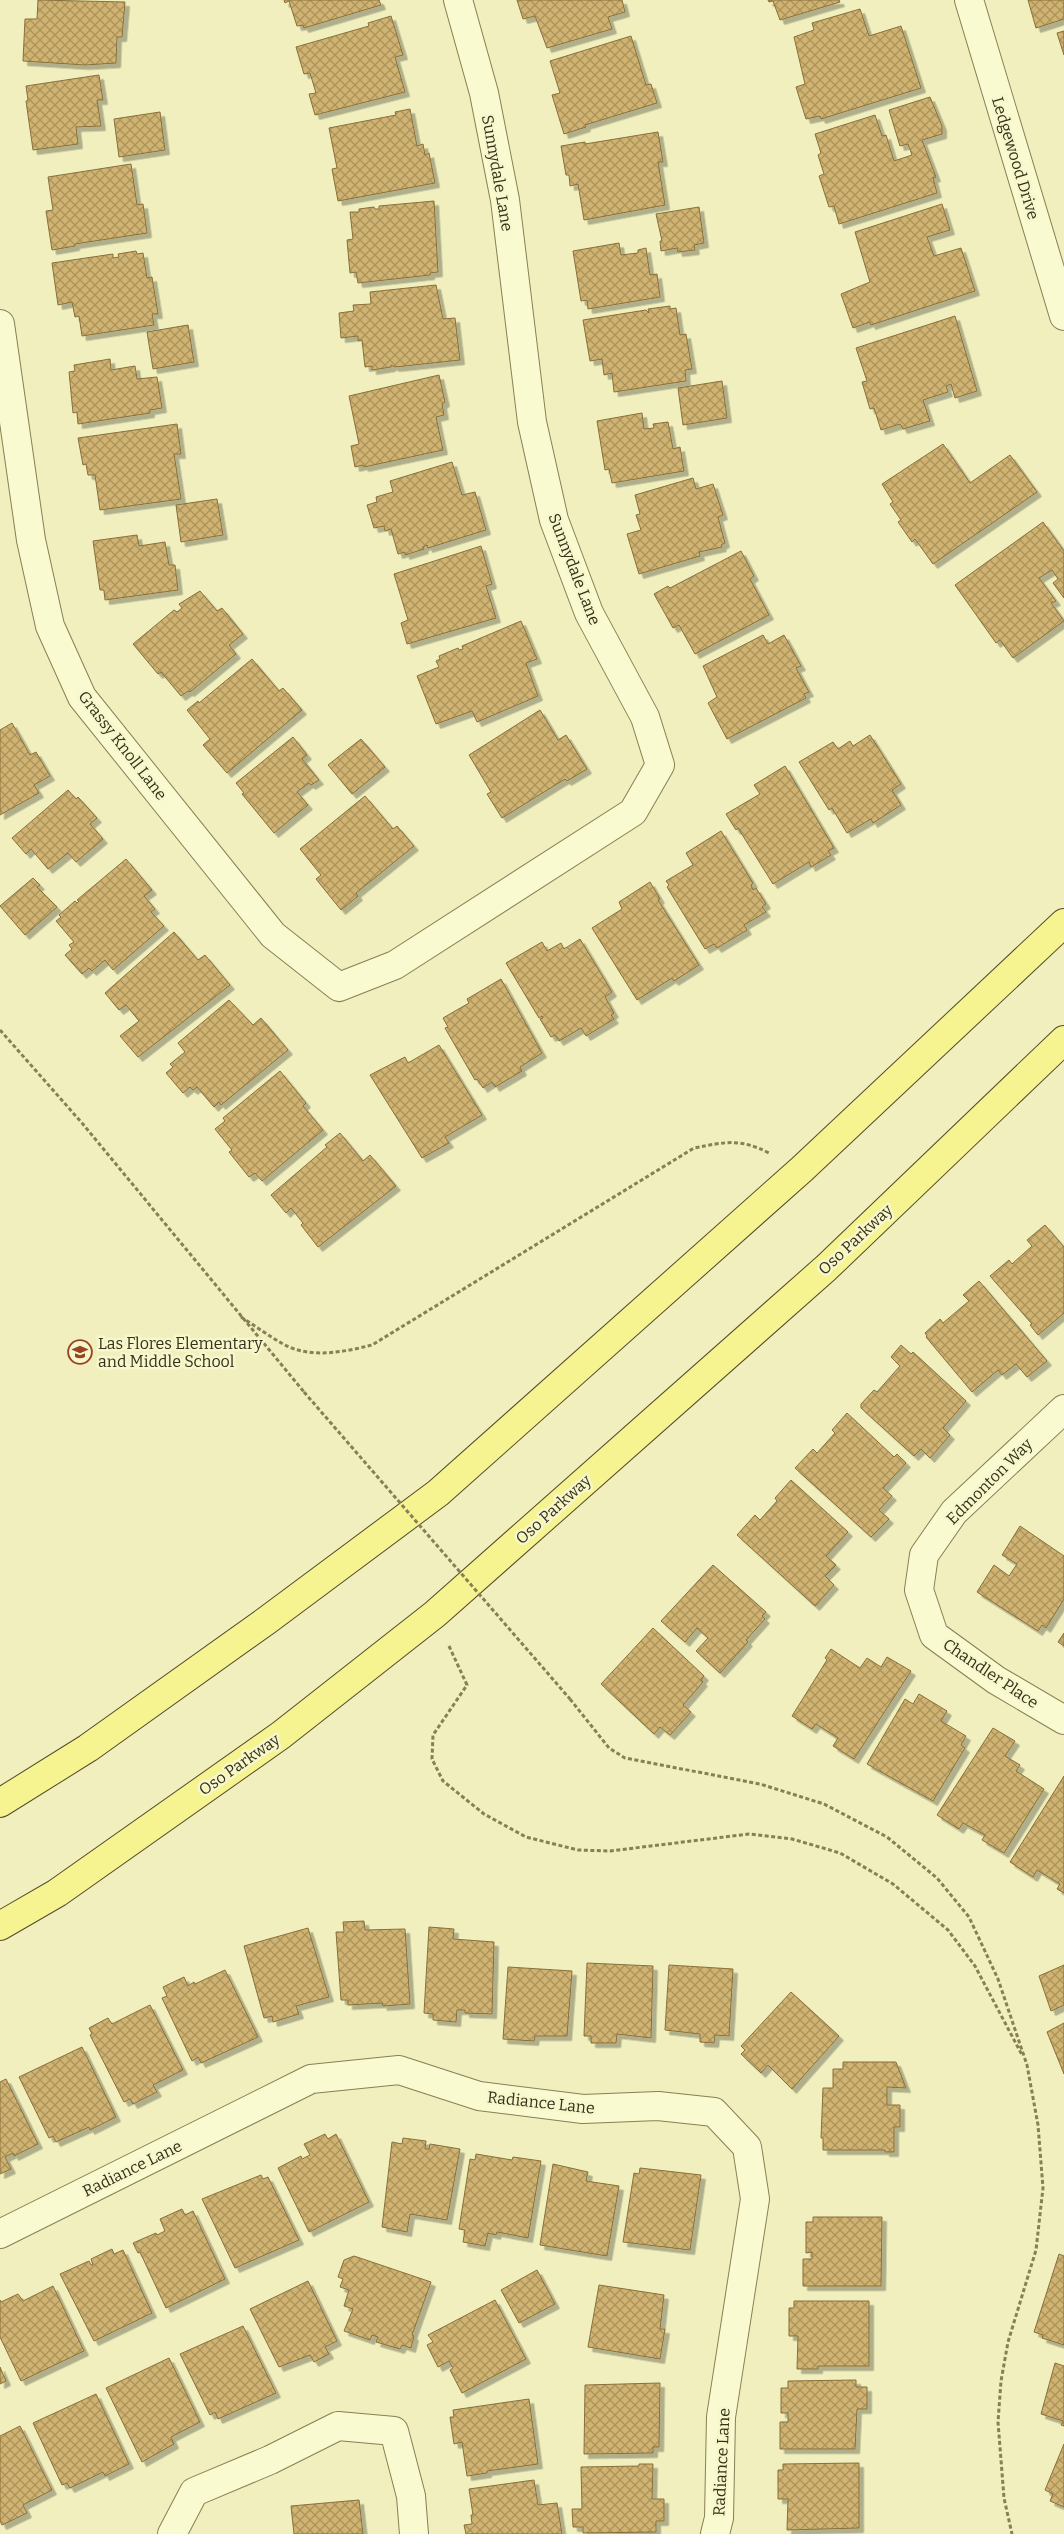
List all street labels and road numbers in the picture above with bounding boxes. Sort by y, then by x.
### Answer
street label: Ledgewood Drive [988,95,1043,222]
street label: Sunnydale Lane [478,113,517,233]
street label: Sunnydale Lane [545,511,605,628]
street label: Grassy Knoll Lane [74,687,171,804]
street label: Oso Parkway [814,1200,897,1279]
street label: Edmonton Way [942,1434,1037,1528]
street label: Oso Parkway [512,1470,595,1548]
street label: Chandler Place [939,1635,1042,1712]
street label: Oso Parkway [195,1729,284,1799]
street label: Radiance Lane [486,2087,596,2118]
street label: Radiance Lane [79,2136,185,2201]
street label: Radiance Lane [709,2408,734,2516]

